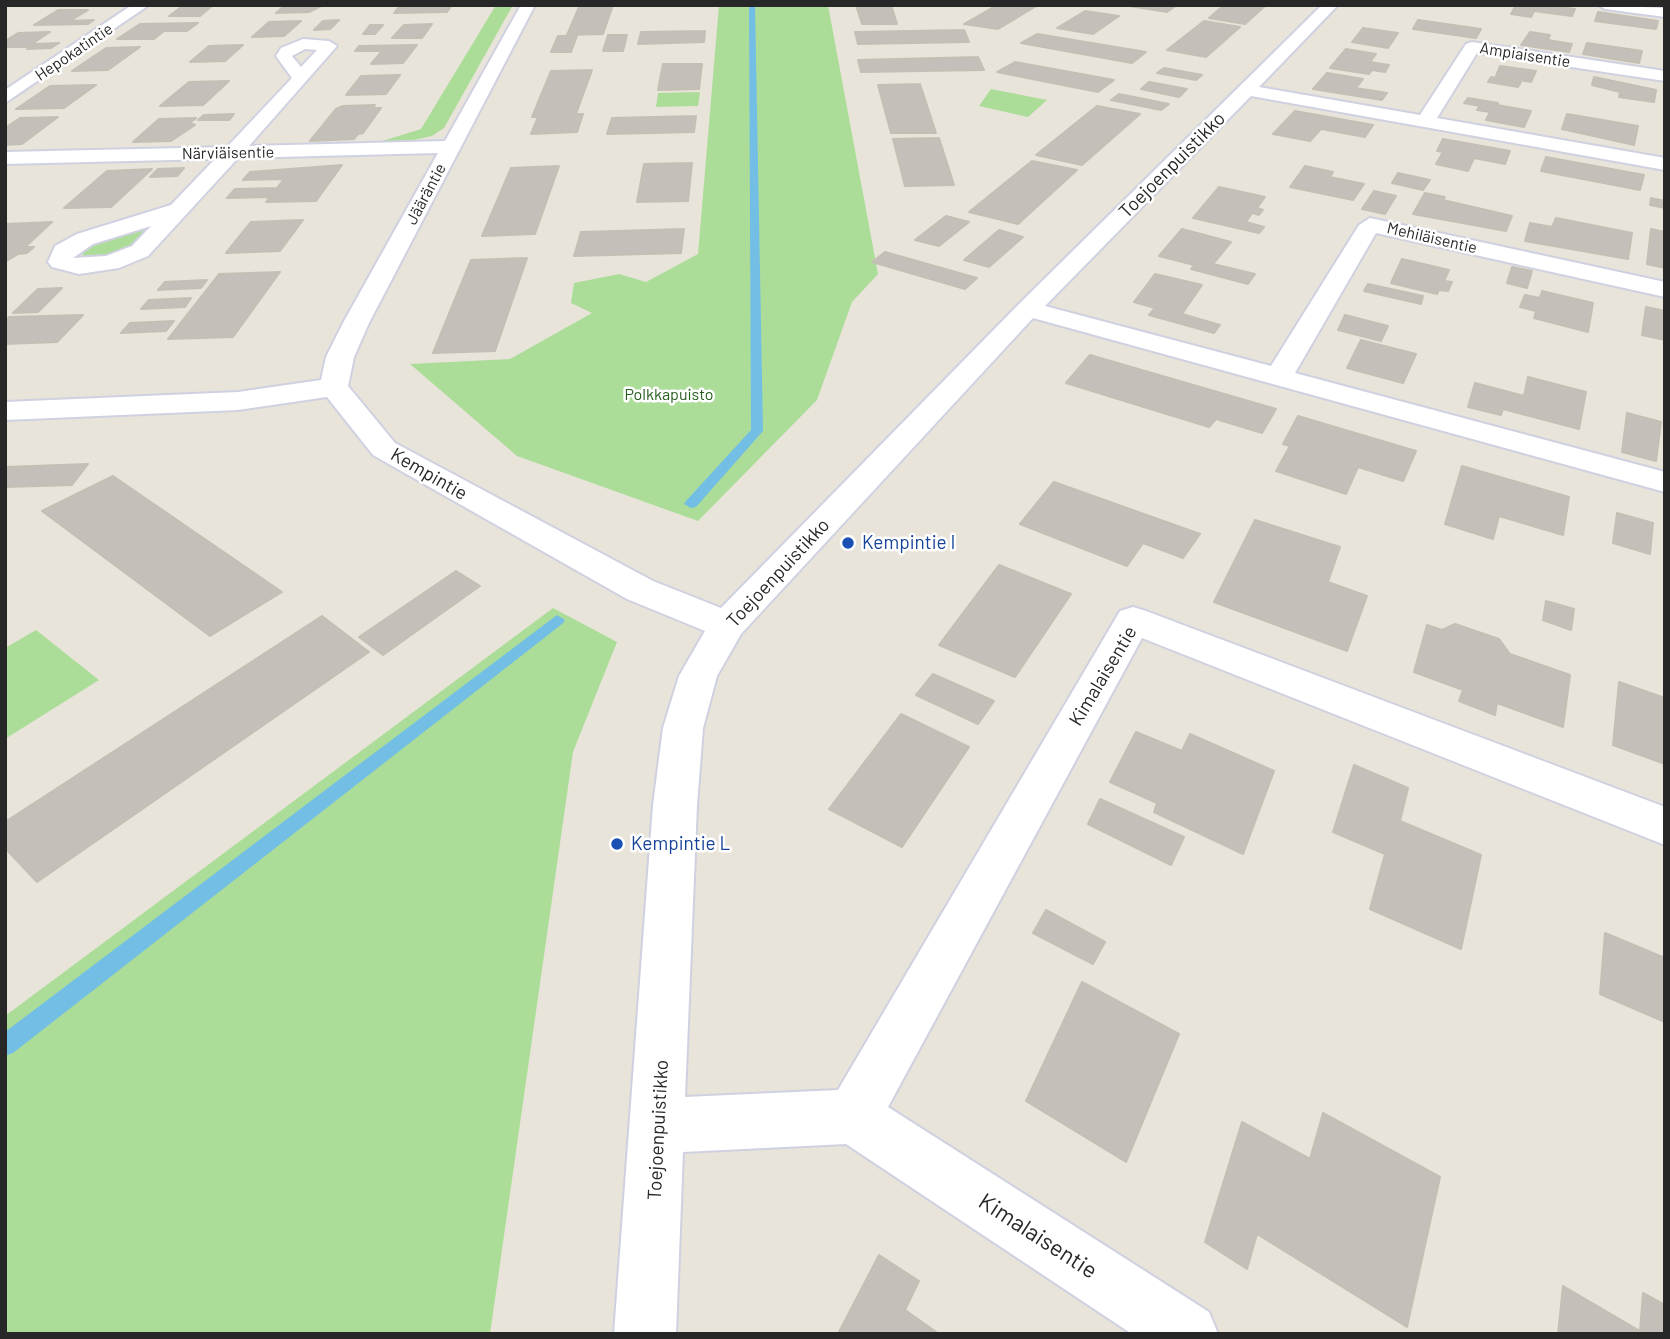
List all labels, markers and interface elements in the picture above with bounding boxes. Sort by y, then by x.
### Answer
street label: Hepokatintie [32,19,116,85]
street label: Ampiaisentie [1478,38,1572,72]
street label: Toejoenpuistikko [1114,107,1230,223]
street label: Närviäisentie [182,143,274,163]
street label: Jääräntie [402,160,450,228]
street label: Mehiläisentie [1385,218,1479,258]
park label: Polkkapuisto [624,385,714,405]
street label: Kempintie [387,443,471,505]
street label: Toejoenpuistikko [722,514,834,632]
place label: Kempintie I [862,532,955,554]
marker: Kempintie I [840,535,856,551]
street label: Kimalaisentie [1064,622,1142,730]
place label: Kempintie L [631,833,730,855]
marker: Kempintie L [609,836,625,852]
street label: Toejoenpuistikko [643,1059,673,1201]
street label: Kimalaisentie [974,1187,1102,1285]

